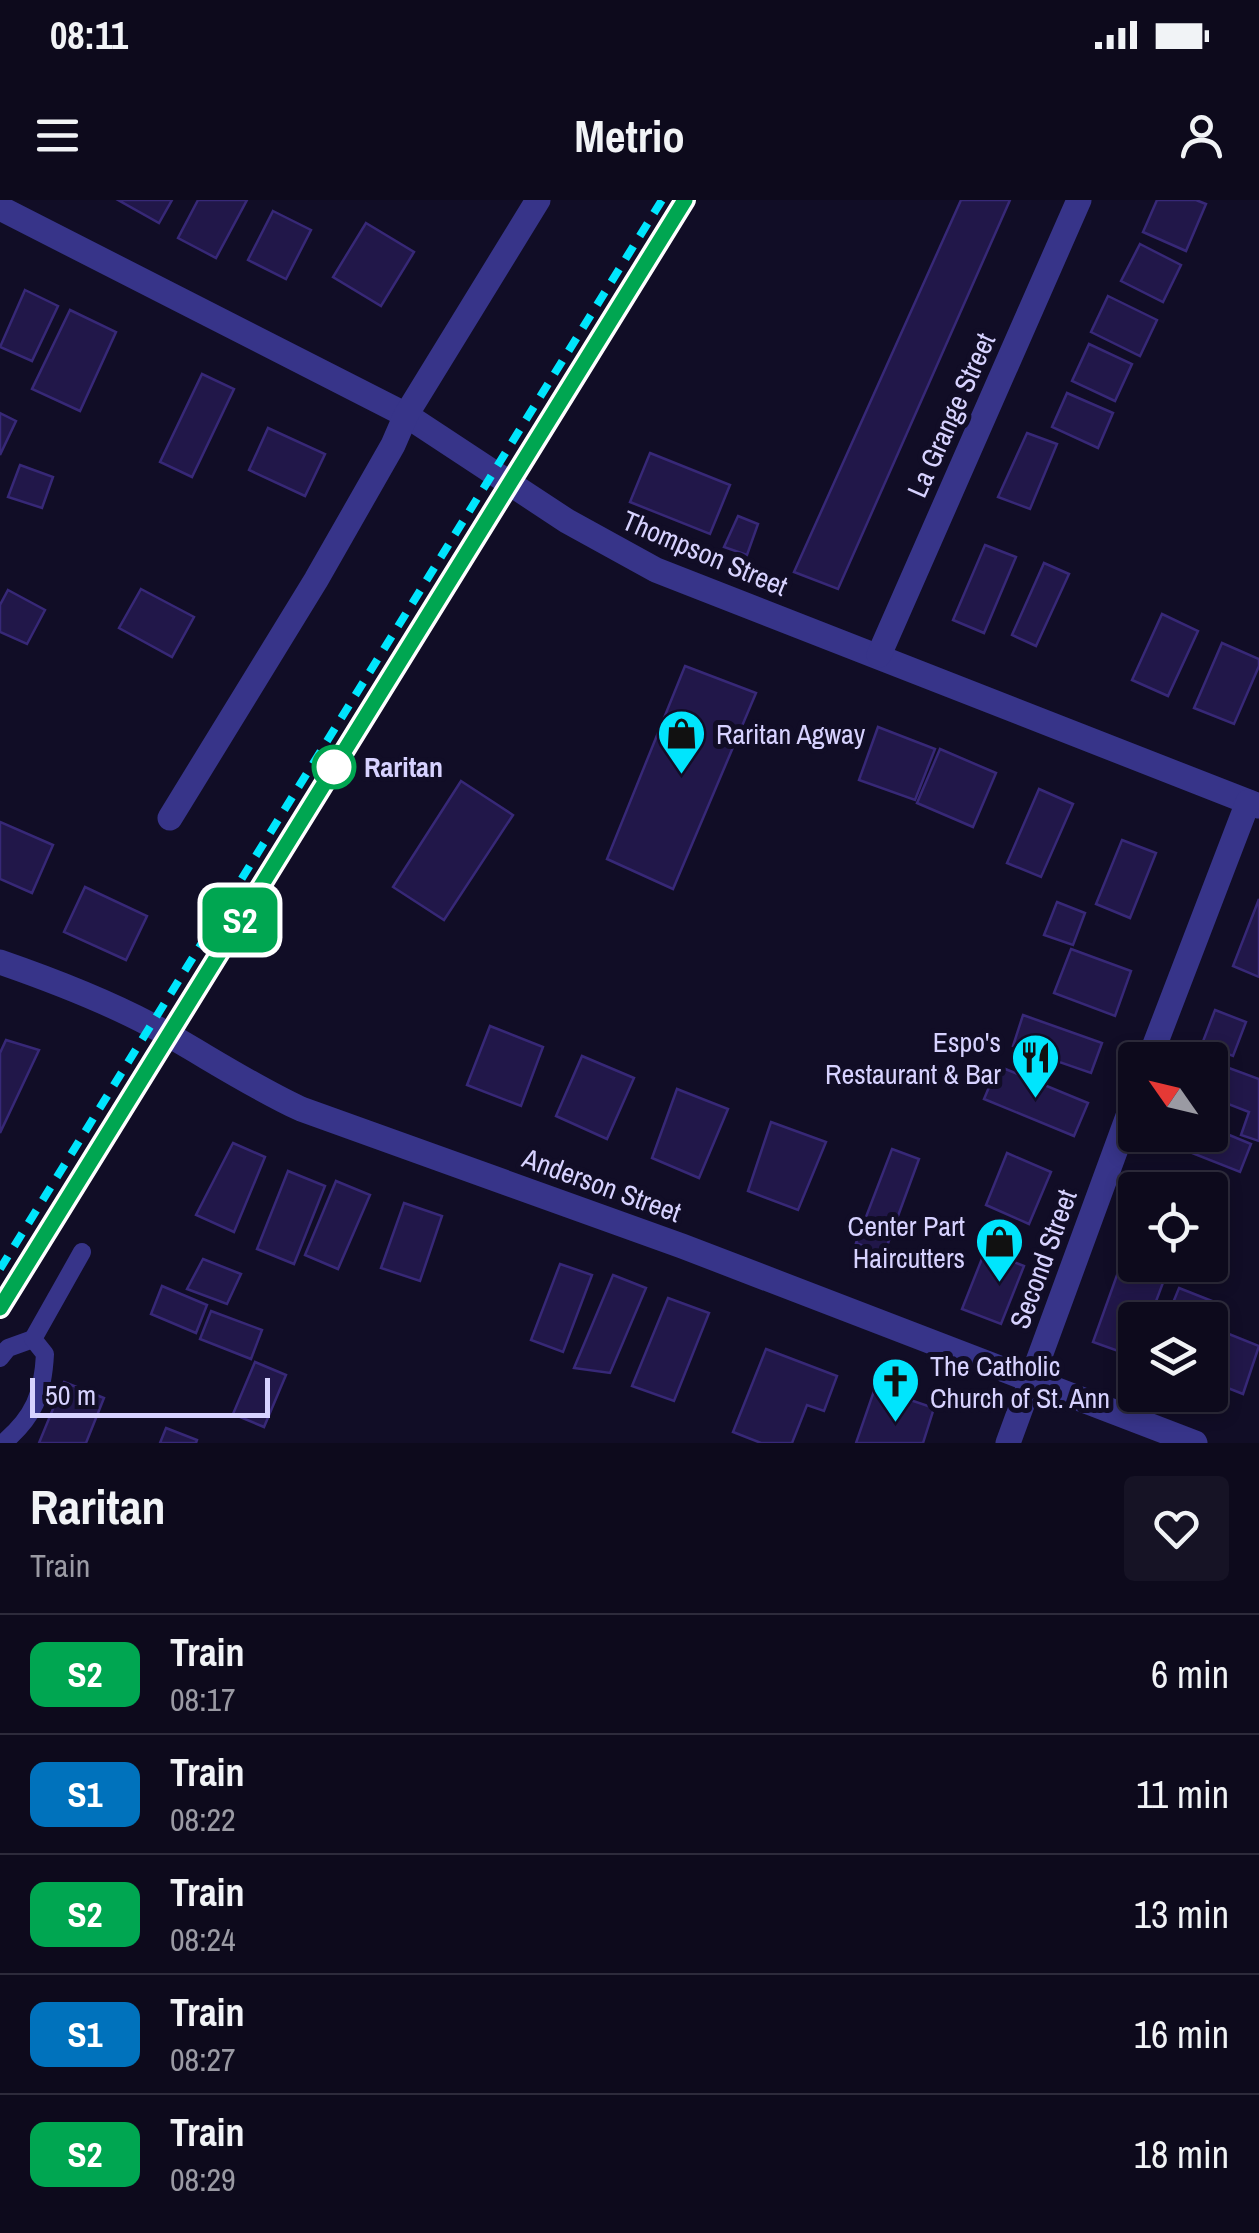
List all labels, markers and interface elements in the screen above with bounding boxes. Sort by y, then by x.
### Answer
text: 08:11 [50,10,128,61]
text: Metrio [574,105,685,166]
icon: menu [30,108,85,163]
icon: person [1174,108,1229,163]
street label: La Grange Street [898,327,1004,503]
street label: Thompson Street [617,501,793,605]
shop icon: Raritan Agway [655,708,707,776]
place label: Raritan Agway [716,715,866,753]
marker: Raritan [313,746,355,788]
place label: Raritan [364,748,443,786]
line badge: S2 [195,888,285,952]
text: S2 [222,897,258,944]
place label: Espo's Restaurant & Bar [825,1023,1001,1093]
restaurant icon: Espo's Restaurant & Bar [1010,1032,1062,1100]
north arrow [1118,1042,1228,1152]
map controls [1118,1042,1228,1412]
street label: Anderson Street [517,1138,686,1231]
button: locate [1118,1172,1228,1282]
street label: Second Street [1000,1184,1086,1334]
place label: Center Part Haircutters [848,1207,965,1277]
shop icon: Center Part Haircutters [974,1216,1026,1284]
button: layers [1118,1302,1228,1412]
place label: The Catholic Church of St. Ann [930,1347,1110,1417]
church icon: The Catholic Church of St. Ann [869,1356,921,1424]
scale bar [30,1373,270,1418]
text: 50 m [45,1376,96,1414]
text: Raritan [30,1474,166,1539]
button: heart [1124,1476,1229,1581]
text: Train [30,1544,90,1587]
text: Train [170,1627,244,1678]
text: 6 min [1151,1649,1229,1700]
text: S2 [67,1651,103,1698]
text: 08:17 [170,1678,236,1721]
text: Train [170,1747,244,1798]
text: 11 min [1136,1769,1229,1820]
text: S1 [67,1771,103,1818]
text: 08:22 [170,1798,236,1841]
text: Train [170,1867,244,1918]
text: 13 min [1134,1889,1229,1940]
text: S2 [67,1891,103,1938]
text: 08:24 [170,1918,236,1961]
text: Train [170,1987,244,2038]
text: 16 min [1134,2009,1229,2060]
text: S1 [67,2011,103,2058]
text: 08:27 [170,2038,236,2081]
text: Train [170,2107,244,2158]
text: 18 min [1134,2129,1229,2180]
text: S2 [67,2131,103,2178]
text: 08:29 [170,2158,236,2201]

